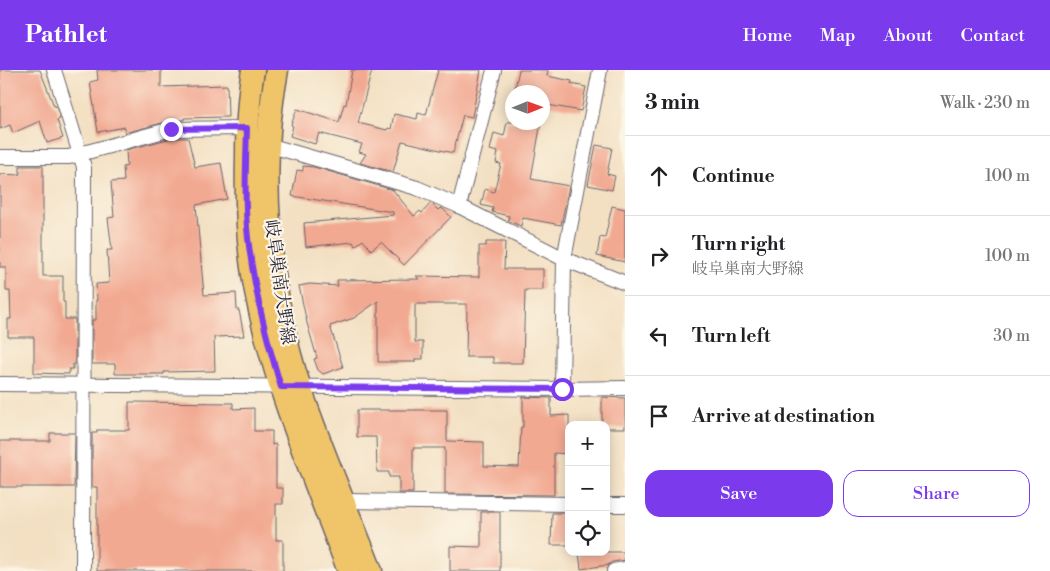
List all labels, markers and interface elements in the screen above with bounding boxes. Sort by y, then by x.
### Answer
text: Pathlet [25,20,107,50]
text: Home [743,24,792,47]
text: Map [820,24,856,47]
text: About [884,24,933,47]
text: Contact [961,24,1025,47]
north arrow [505,85,550,130]
text: 3 min [645,90,700,116]
text: Walk · 230 m [940,93,1030,113]
route end [160,118,183,141]
icon: ahead [645,162,673,190]
text: Continue [692,164,775,188]
text: 100 m [985,166,1030,186]
street label: 岐阜巣南大野線 [259,218,300,346]
text: Turn right [692,232,785,256]
icon: right [645,242,673,270]
text: 100 m [985,246,1030,266]
text: 岐阜巣南大野線 [692,259,804,279]
icon: left [645,322,673,350]
text: Turn left [692,324,771,348]
text: 30 m [993,326,1030,346]
route start [551,378,574,401]
icon: arrive [645,402,673,430]
text: Arrive at destination [692,404,875,428]
map controls [565,421,610,556]
button: + [565,421,610,466]
button: − [565,466,610,511]
button: Save [645,470,833,517]
button: Share [843,470,1030,517]
button: locate [565,511,610,556]

